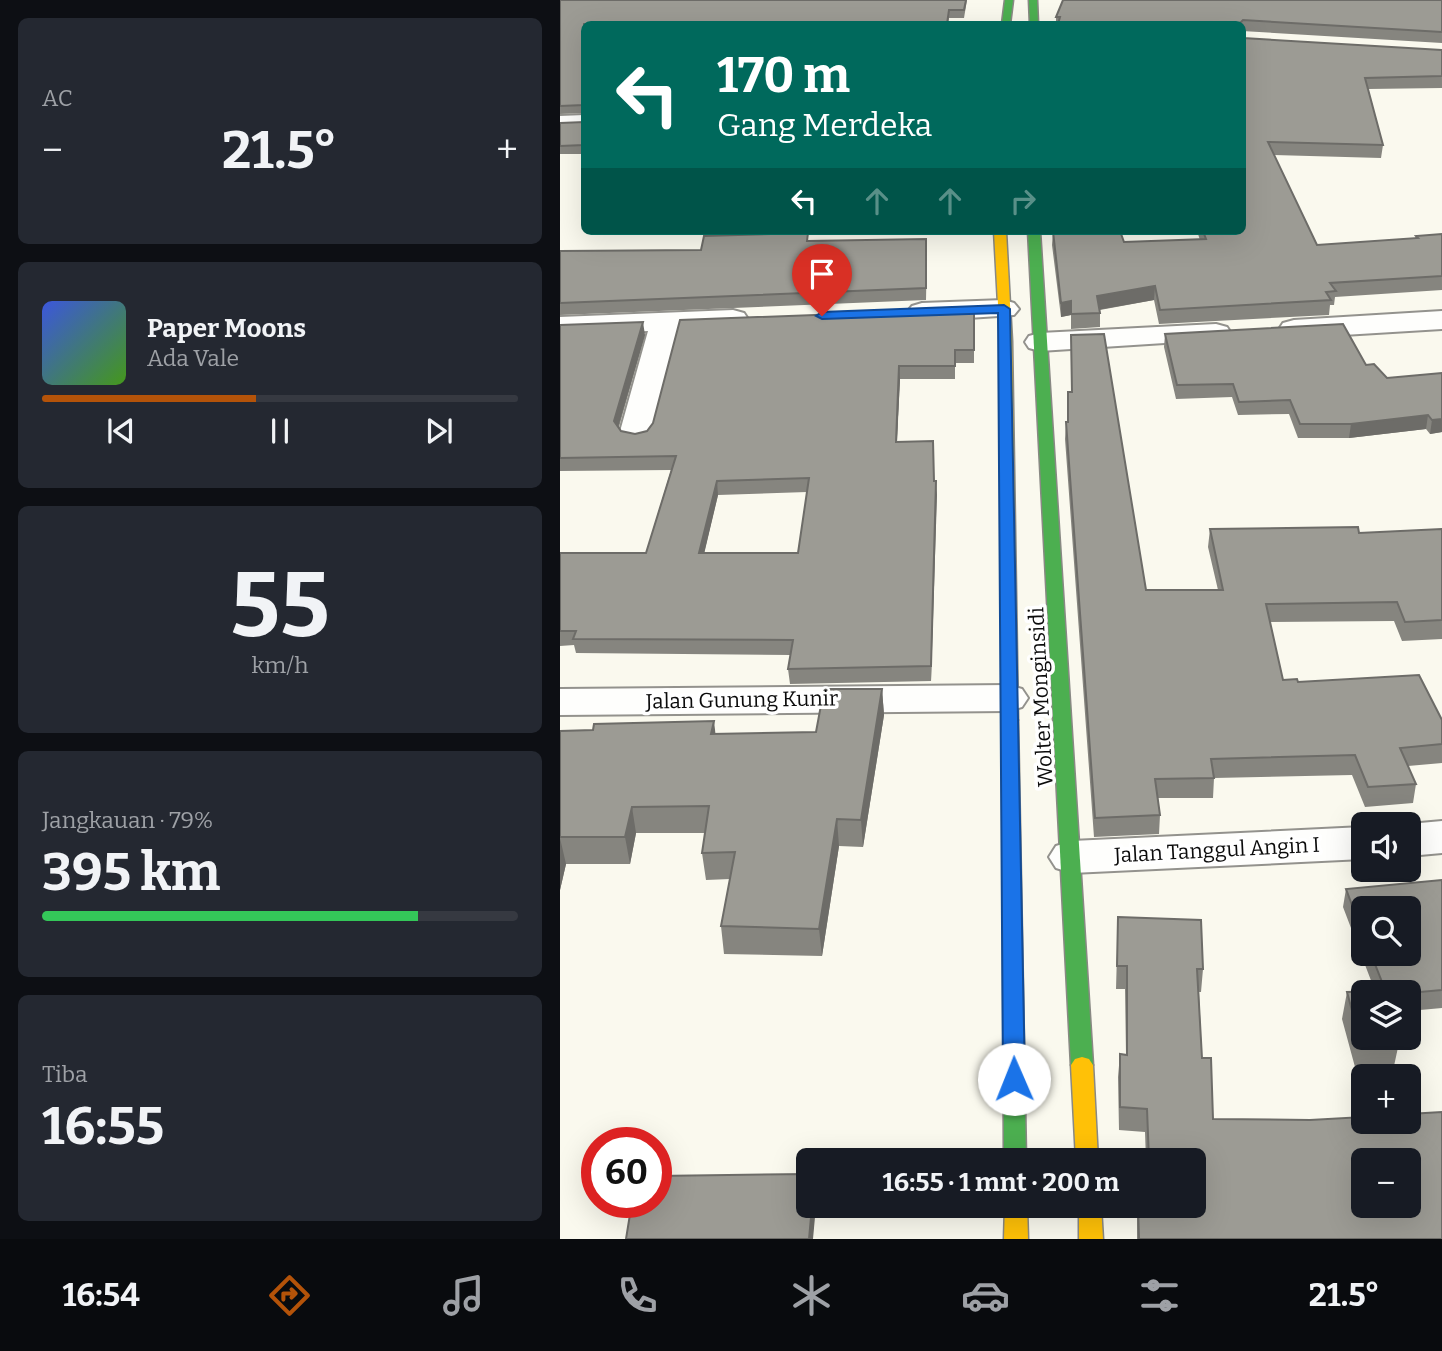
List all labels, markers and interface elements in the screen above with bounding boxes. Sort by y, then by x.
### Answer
text: 170 m [717,46,850,105]
icon: left [602,49,693,140]
text: AC [42,84,73,112]
text: Gang Merdeka [717,106,932,144]
text: 21.5° [222,119,337,182]
text: − [42,127,63,173]
text: + [496,127,518,173]
icon: left [785,182,823,220]
icon: ahead [858,182,896,220]
icon: ahead [931,182,969,220]
icon: right [1004,182,1042,220]
pin [792,244,852,316]
icon: arrive [803,255,841,293]
text: Paper Moons [147,313,306,344]
text: Ada Vale [147,344,239,372]
icon: previous [102,412,140,450]
icon: pause [261,412,299,450]
icon: next [420,412,458,450]
text: 55 [230,551,330,660]
street label: Wolter Monginsidi [1023,606,1059,788]
text: km/h [252,651,308,679]
street label: Jalan Gunung Kunir [644,685,839,715]
text: Jangkauan · 79% [42,806,213,834]
map controls [1351,812,1421,1218]
button: sound [1351,812,1421,882]
street label: Jalan Tanggul Angin I [1113,832,1320,868]
text: 395 km [42,841,220,904]
button: search [1351,896,1421,966]
button: layers [1351,980,1421,1050]
position arrow [977,1042,1051,1116]
text: Tiba [42,1060,88,1088]
button: + [1351,1064,1421,1134]
text: 16:55 [42,1095,164,1158]
speed limit sign: 60 [581,1127,672,1218]
button: − [1351,1148,1421,1218]
text: 16:55 · 1 mnt · 200 m [883,1167,1119,1198]
icon: directions [265,1271,314,1320]
icon: music [439,1271,488,1320]
icon: phone [613,1271,662,1320]
icon: climate [787,1271,836,1320]
icon: car [961,1271,1010,1320]
icon: filters [1135,1271,1184,1320]
text: 16:54 [63,1276,140,1314]
text: 21.5° [1309,1276,1380,1314]

